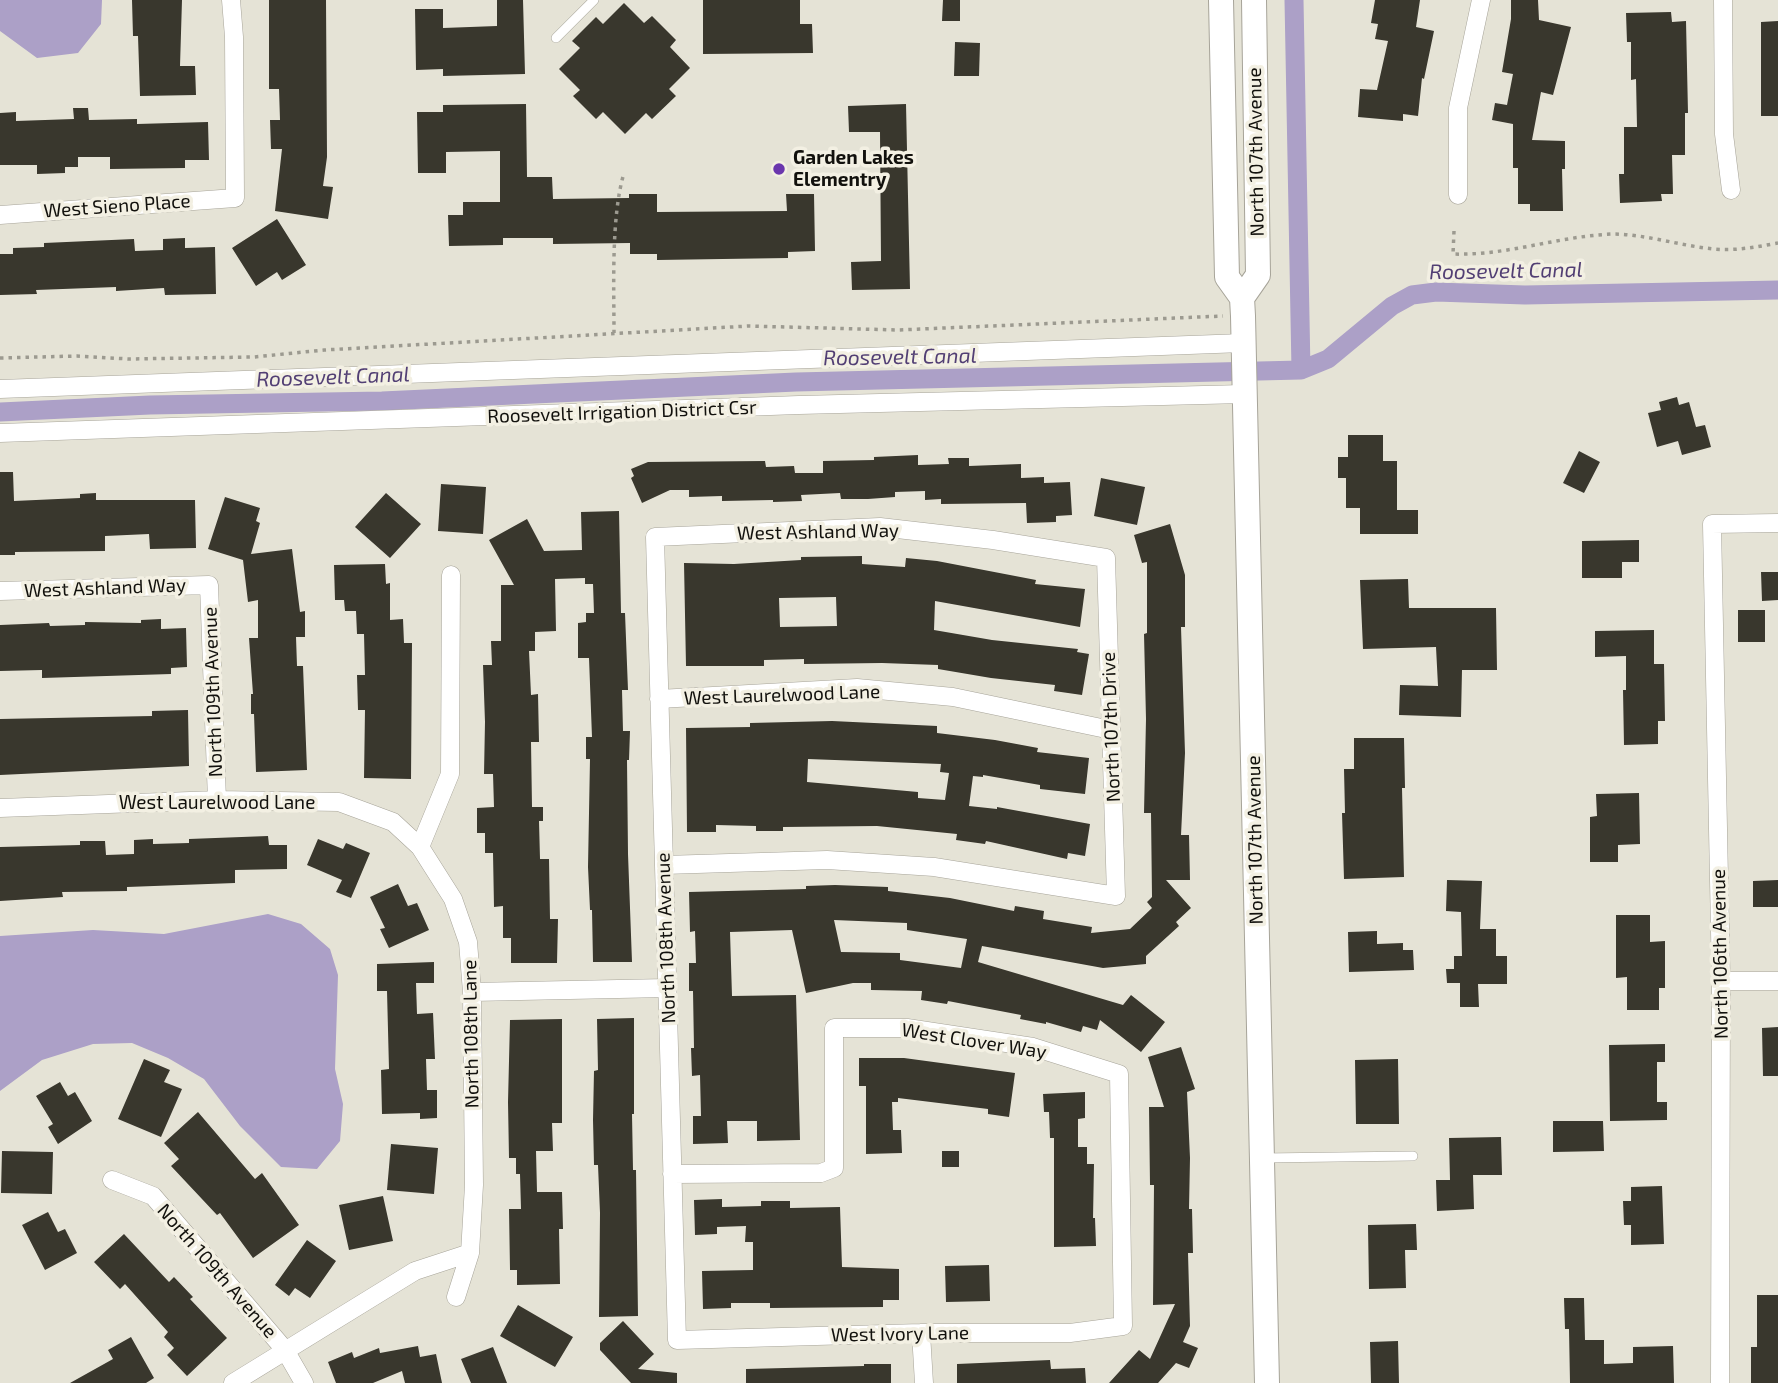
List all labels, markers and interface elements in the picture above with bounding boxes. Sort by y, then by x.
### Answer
street label: North 107th Avenue [1243,67,1269,237]
place label: Garden Lakes Elementry [793,147,914,191]
marker: Garden Lakes Elementry [771,161,787,177]
street label: West Sieno Place [43,189,191,223]
water label: Roosevelt Canal [1429,257,1583,285]
water label: Roosevelt Canal [823,343,977,371]
water label: Roosevelt Canal [256,362,410,392]
street label: Roosevelt Irrigation District Csr [487,396,757,428]
street label: West Ashland Way [737,519,899,545]
street label: West Ashland Way [24,574,186,602]
street label: North 109th Avenue [199,606,227,778]
street label: North 107th Drive [1097,651,1125,803]
street label: West Laurelwood Lane [683,680,881,710]
street label: North 107th Avenue [1242,755,1268,925]
street label: West Laurelwood Lane [119,792,315,814]
street label: North 108th Avenue [652,852,680,1024]
street label: North 106th Avenue [1707,869,1733,1039]
street label: North 108th Lane [458,959,484,1109]
street label: West Clover Way [900,1018,1048,1064]
street label: North 109th Avenue [153,1199,281,1343]
street label: West Ivory Lane [831,1321,969,1347]

